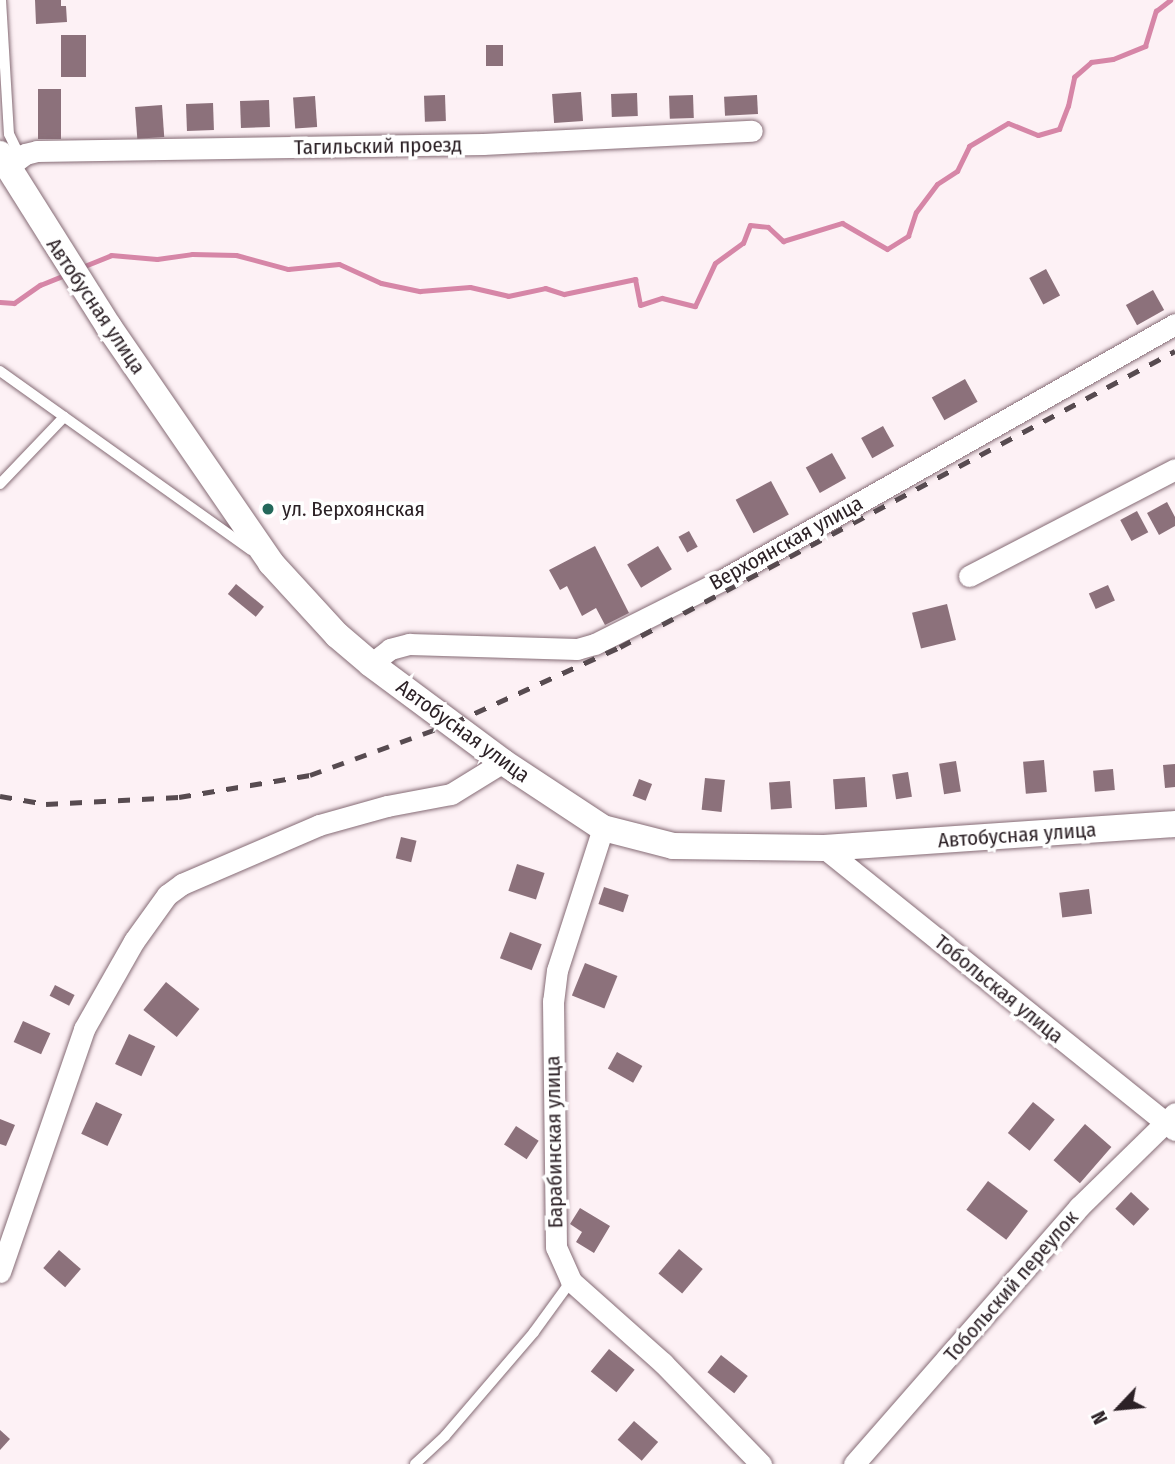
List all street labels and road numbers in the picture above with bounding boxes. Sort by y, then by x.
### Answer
street label: Тагильский проезд [294,132,462,160]
street label: Автобусная улица [41,233,151,379]
street label: Верхоянская улица [705,491,867,595]
street label: Автобусная улица [391,674,535,788]
street label: Автобусная улица [937,817,1097,853]
street label: Тобольская улица [929,929,1069,1049]
street label: Барабинская улица [540,1055,568,1229]
street label: Тобольский переулок [939,1205,1083,1367]

